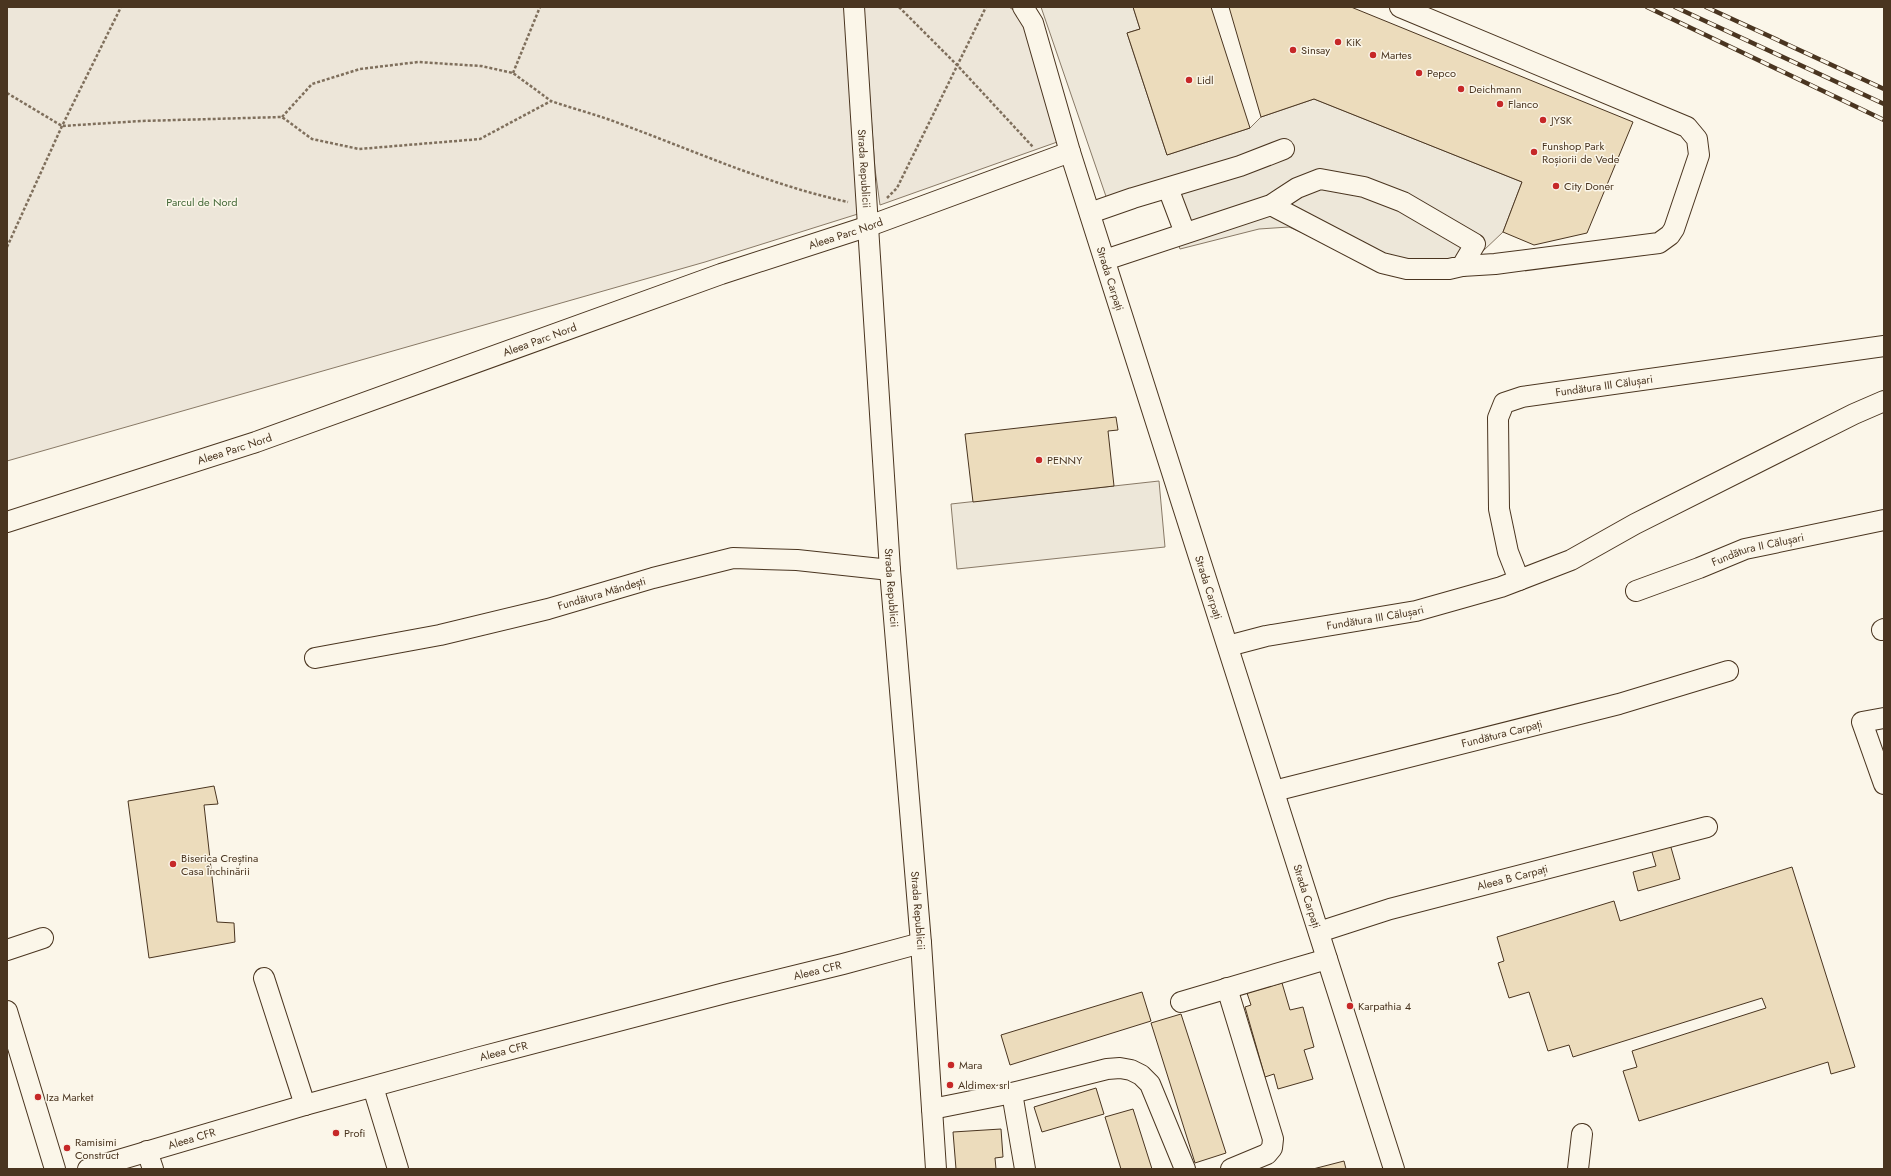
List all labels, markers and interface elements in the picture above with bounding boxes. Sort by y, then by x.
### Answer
place label: KiK [1346,34,1362,50]
marker: KiK [1333,37,1343,47]
place label: Sinsay [1301,42,1330,58]
marker: Sinsay [1288,45,1298,55]
place label: Martes [1381,47,1412,63]
marker: Martes [1368,50,1378,60]
place label: Pepco [1427,65,1456,81]
marker: Pepco [1414,68,1424,78]
place label: Lidl [1197,72,1214,88]
marker: Lidl [1184,75,1194,85]
place label: Deichmann [1469,81,1521,97]
marker: Deichmann [1456,84,1466,94]
place label: Flanco [1508,96,1538,112]
marker: Flanco [1495,99,1505,109]
place label: JYSK [1549,112,1573,128]
marker: JYSK [1538,115,1548,125]
street label: Strada Republicii [854,129,875,209]
place label: Funshop Park Roșiorii de Vede [1542,138,1620,167]
marker: Funshop Park Roșiorii de Vede [1529,147,1539,157]
place label: City Doner [1564,178,1614,194]
marker: City Doner [1551,181,1561,191]
park label: Parcul de Nord [166,194,238,210]
street label: Aleea Parc Nord [806,214,885,253]
street label: Strada Carpați [1093,245,1128,313]
street label: Aleea Parc Nord [500,319,579,360]
street label: Fundătura III Călușari [1554,371,1654,400]
street label: Aleea Parc Nord [195,429,274,468]
place label: PENNY [1047,452,1083,468]
marker: PENNY [1034,455,1044,465]
street label: Fundătura II Călușari [1709,529,1805,570]
street label: Strada Republicii [881,548,903,628]
street label: Strada Carpați [1191,553,1226,622]
street label: Fundătura Măndești [556,573,648,614]
street label: Fundătura III Călușari [1325,601,1426,634]
street label: Fundătura Carpați [1460,716,1544,751]
place label: Biserica Creștina Casa Închinării [181,850,258,879]
marker: Biserica Creștina Casa Închinării [168,859,178,869]
street label: Aleea B Carpați [1475,860,1550,894]
street label: Strada Carpați [1289,862,1325,930]
street label: Strada Republicii [907,871,929,951]
street label: Aleea CFR [792,956,844,984]
place label: Karpathia 4 [1358,998,1412,1014]
marker: Karpathia 4 [1345,1001,1355,1011]
street label: Aleea CFR [478,1037,530,1065]
place label: Mara [959,1057,982,1073]
marker: Mara [946,1060,956,1070]
place label: Aldimex srl [958,1077,1010,1093]
marker: Aldimex srl [945,1080,955,1090]
place label: Iza Market [46,1089,94,1105]
marker: Iza Market [33,1092,43,1102]
street label: Aleea CFR [166,1124,218,1153]
place label: Profi [344,1125,366,1141]
marker: Profi [331,1128,341,1138]
place label: Ramisimi Construct [75,1134,119,1163]
marker: Ramisimi Construct [62,1143,72,1153]

